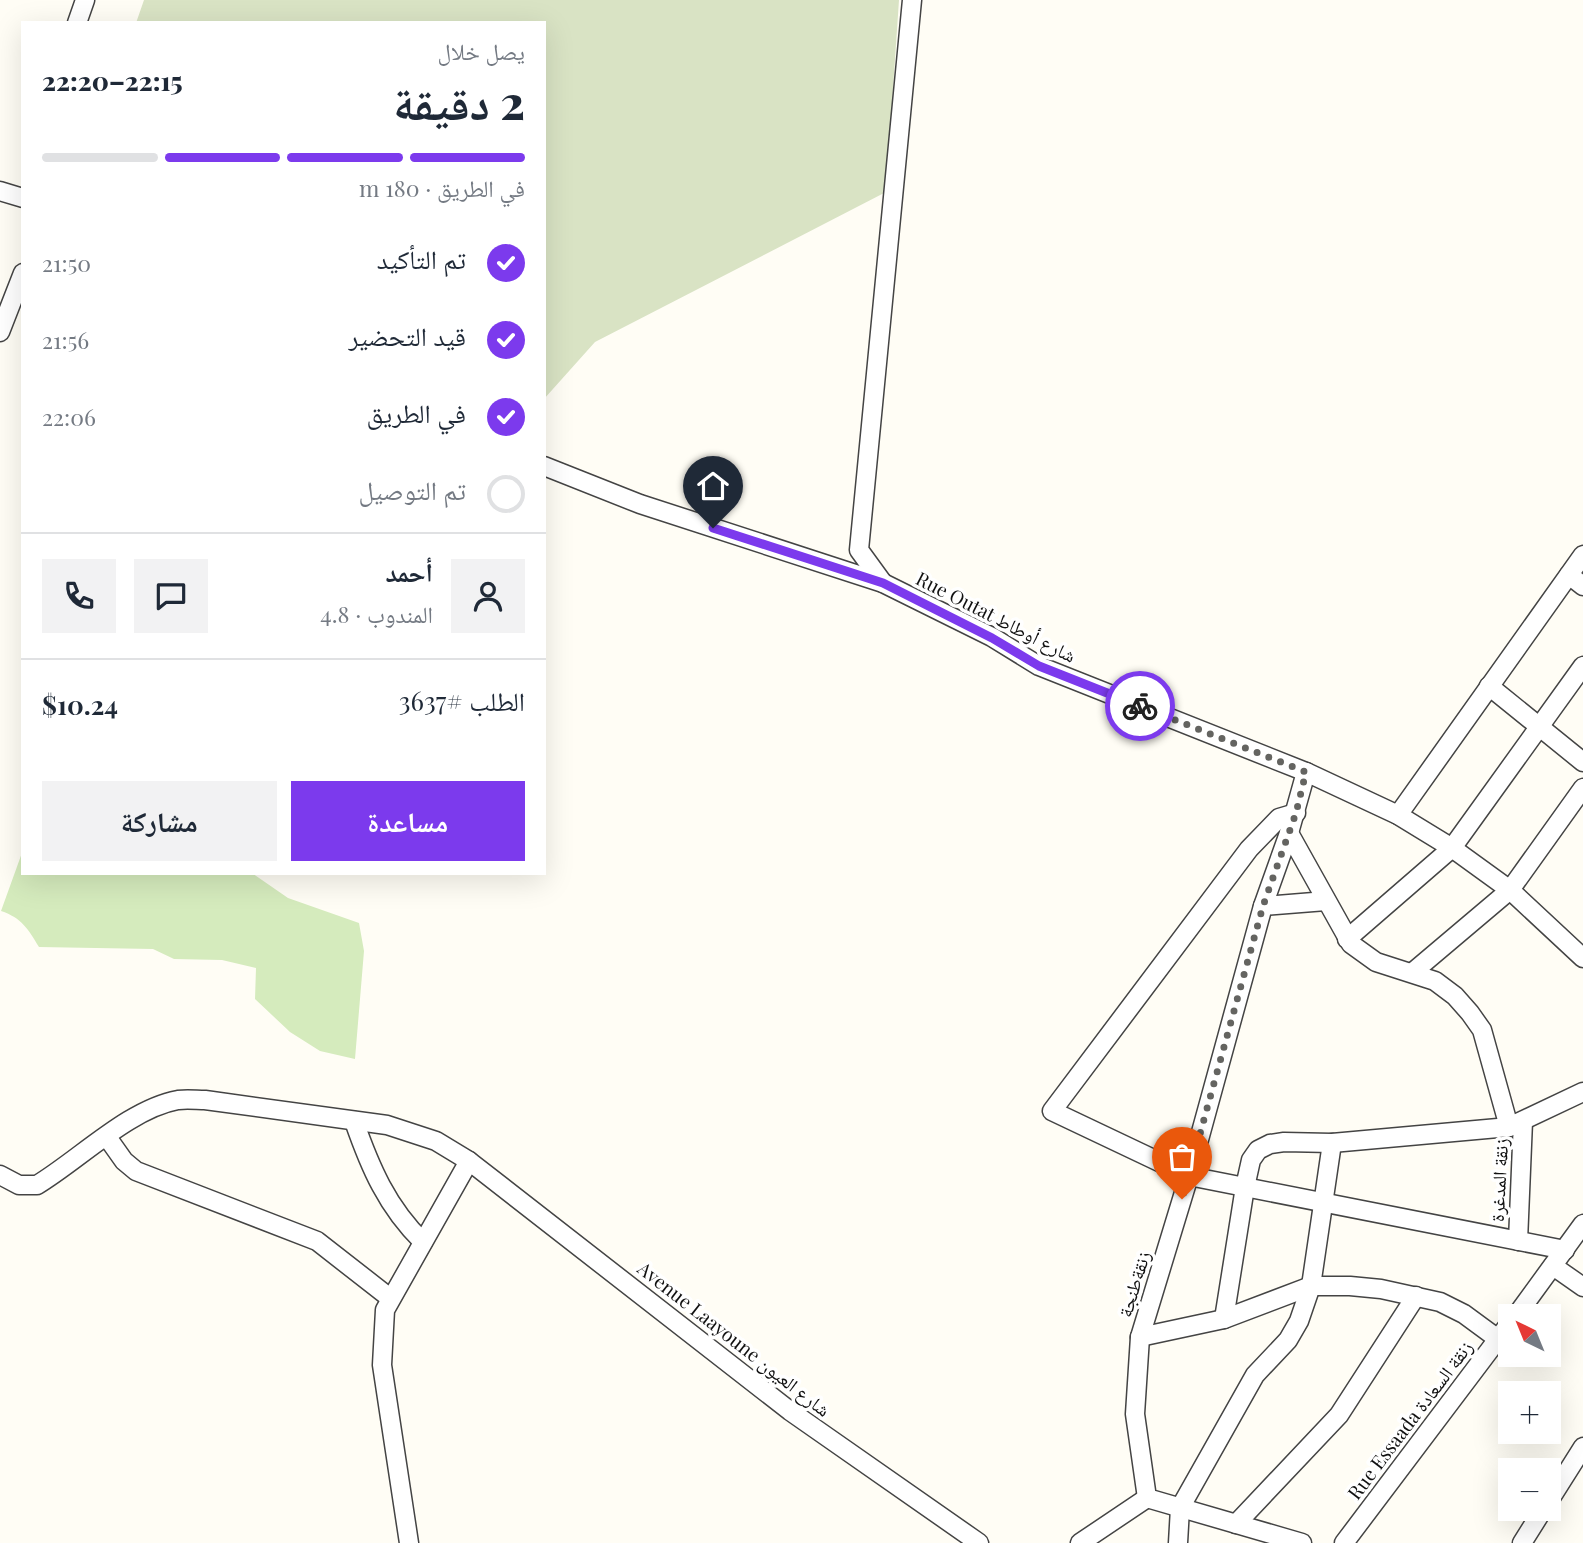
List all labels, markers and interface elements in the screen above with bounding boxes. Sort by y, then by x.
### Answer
text: يصل خلال [438,35,525,66]
text: 22:15–22:20 [42,63,183,98]
text: 2 دقيقة [393,70,525,132]
text: في الطريق · 180 m [359,172,525,203]
text: تم التأكيد [377,241,466,276]
icon: check [487,244,525,282]
text: 21:50 [42,247,91,278]
text: قيد التحضير [348,318,466,353]
icon: check [487,321,525,359]
text: 21:56 [42,324,89,355]
text: في الطريق [367,395,466,430]
icon: check [487,398,525,436]
text: 22:06 [42,401,96,432]
pin [683,456,743,528]
icon: home [694,467,732,505]
text: تم التوصيل [358,472,466,507]
text: أحمد [385,554,433,589]
button: phone [42,559,116,633]
button: chat [134,559,208,633]
button: person [451,559,525,633]
street label: Rue Outat شارع أوطاط [912,564,1081,668]
text: المندوب · 4.8 [320,598,433,629]
courier [1105,671,1175,741]
text: الطلب #3637 [399,683,525,718]
text: $10.24 [42,687,118,722]
icon: bike [1121,687,1159,725]
button: مشاركة [42,781,277,861]
button: مساعدة [291,781,525,861]
pin [1152,1127,1212,1199]
street label: زنقة المدغرة [1483,1137,1513,1222]
icon: bag [1163,1138,1201,1176]
street label: زنقةطنجة [1111,1247,1155,1320]
street label: Avenue Laayoune شارع العيون [632,1254,836,1422]
north arrow [1498,1304,1561,1367]
map controls [1498,1304,1561,1521]
street label: Rue Essaada زنقة السعادة [1341,1335,1478,1504]
button: + [1498,1381,1561,1444]
button: − [1498,1458,1561,1521]

